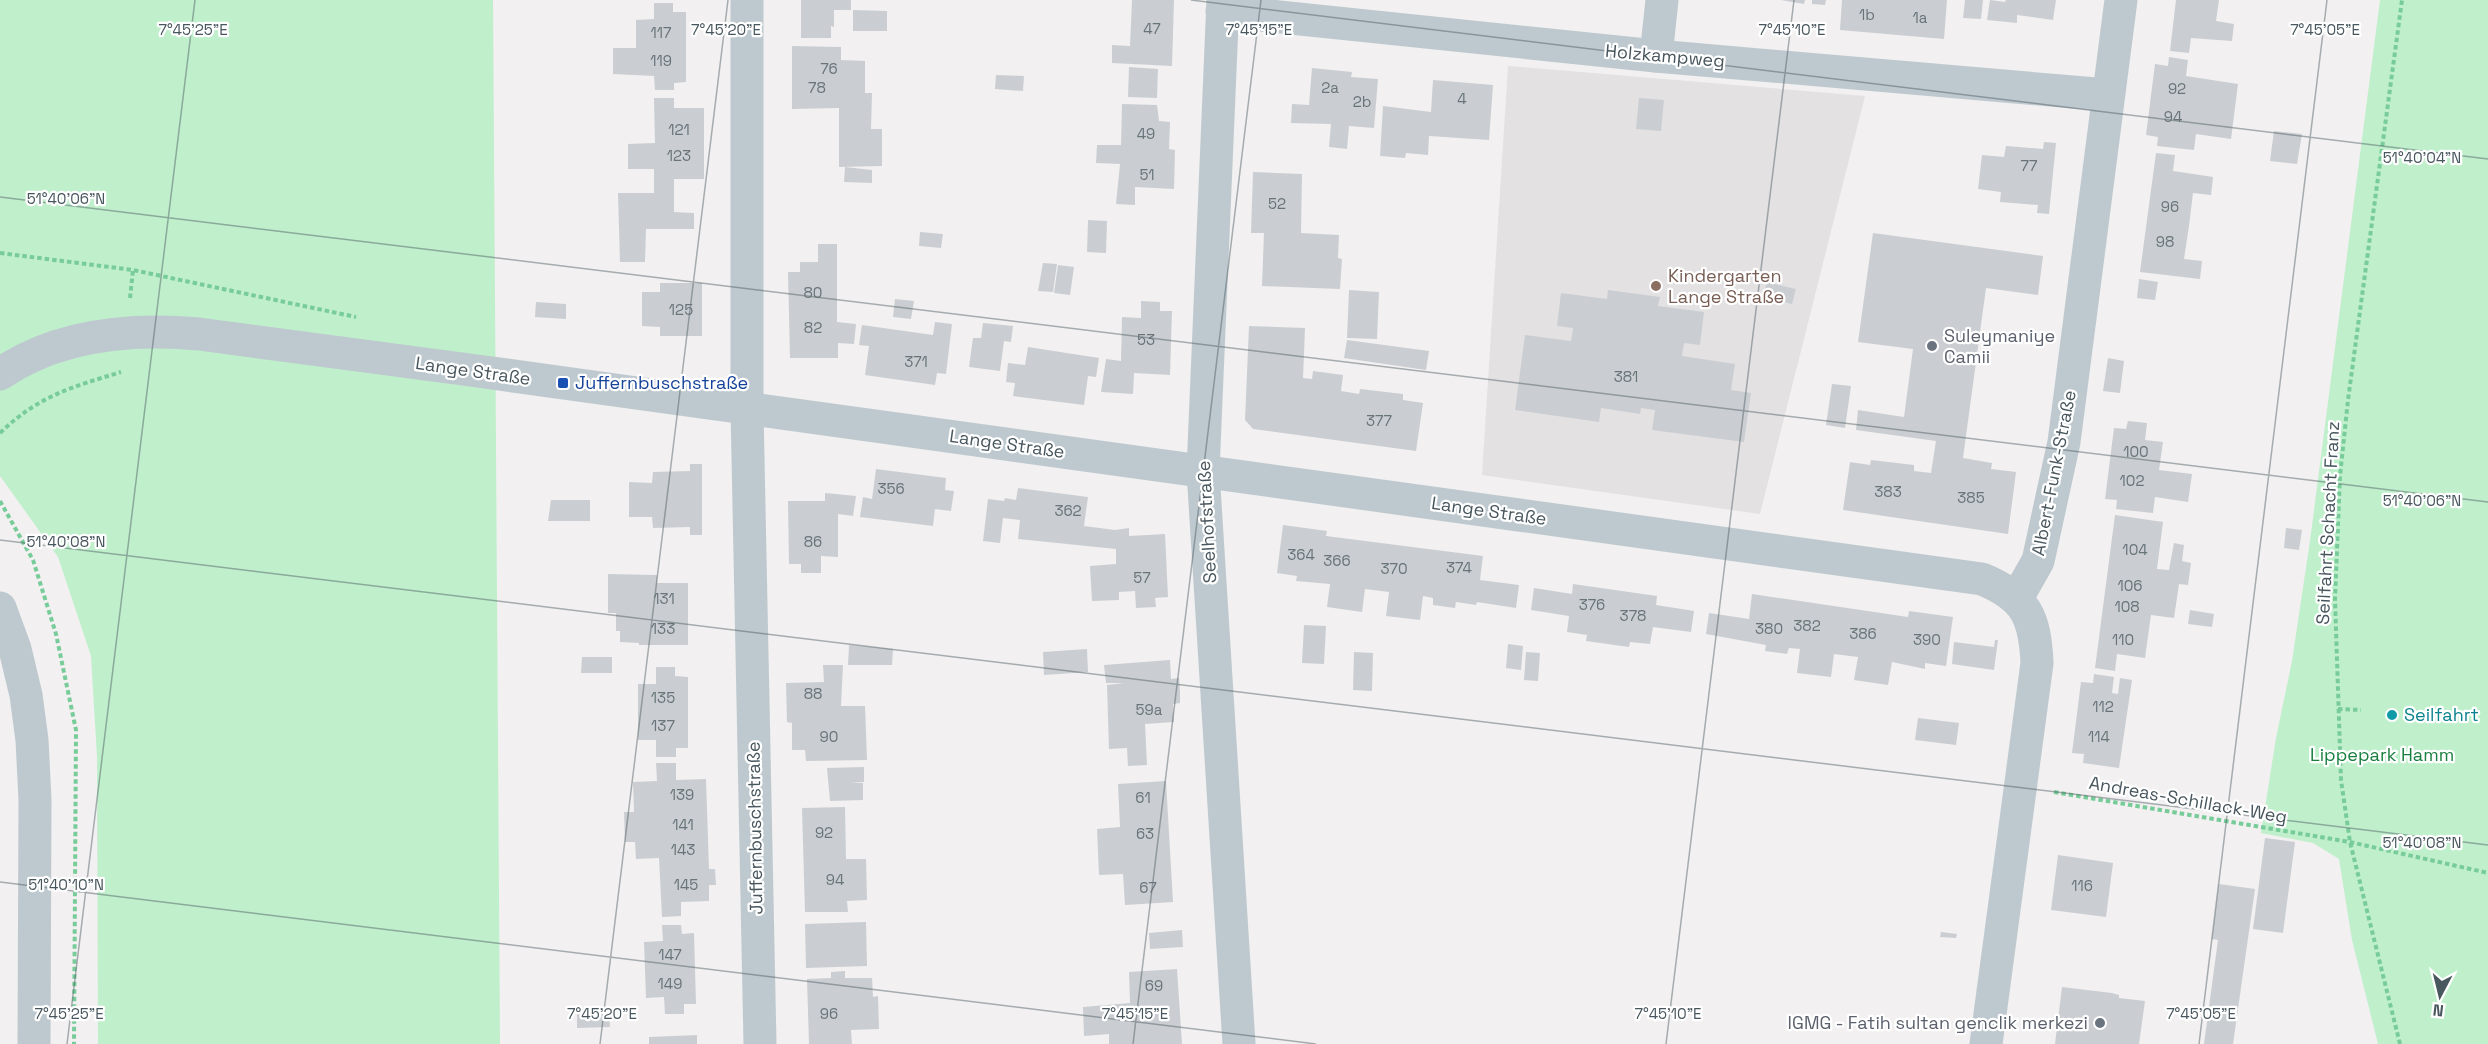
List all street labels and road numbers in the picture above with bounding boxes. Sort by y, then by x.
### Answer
street label: Holzkampweg [1604,39,1726,72]
street label: Lange Straße [414,351,532,390]
street label: Albert-Funk-Straße [2026,388,2081,558]
street label: Seilfahrt Schacht Franz [2311,421,2344,625]
street label: Lange Straße [948,424,1066,463]
street label: Seelhofstraße [1192,460,1221,584]
street label: Lange Straße [1430,491,1548,530]
street label: Juffernbuschstraße [741,741,768,915]
street label: Andreas-Schillack-Weg [2087,771,2289,828]

